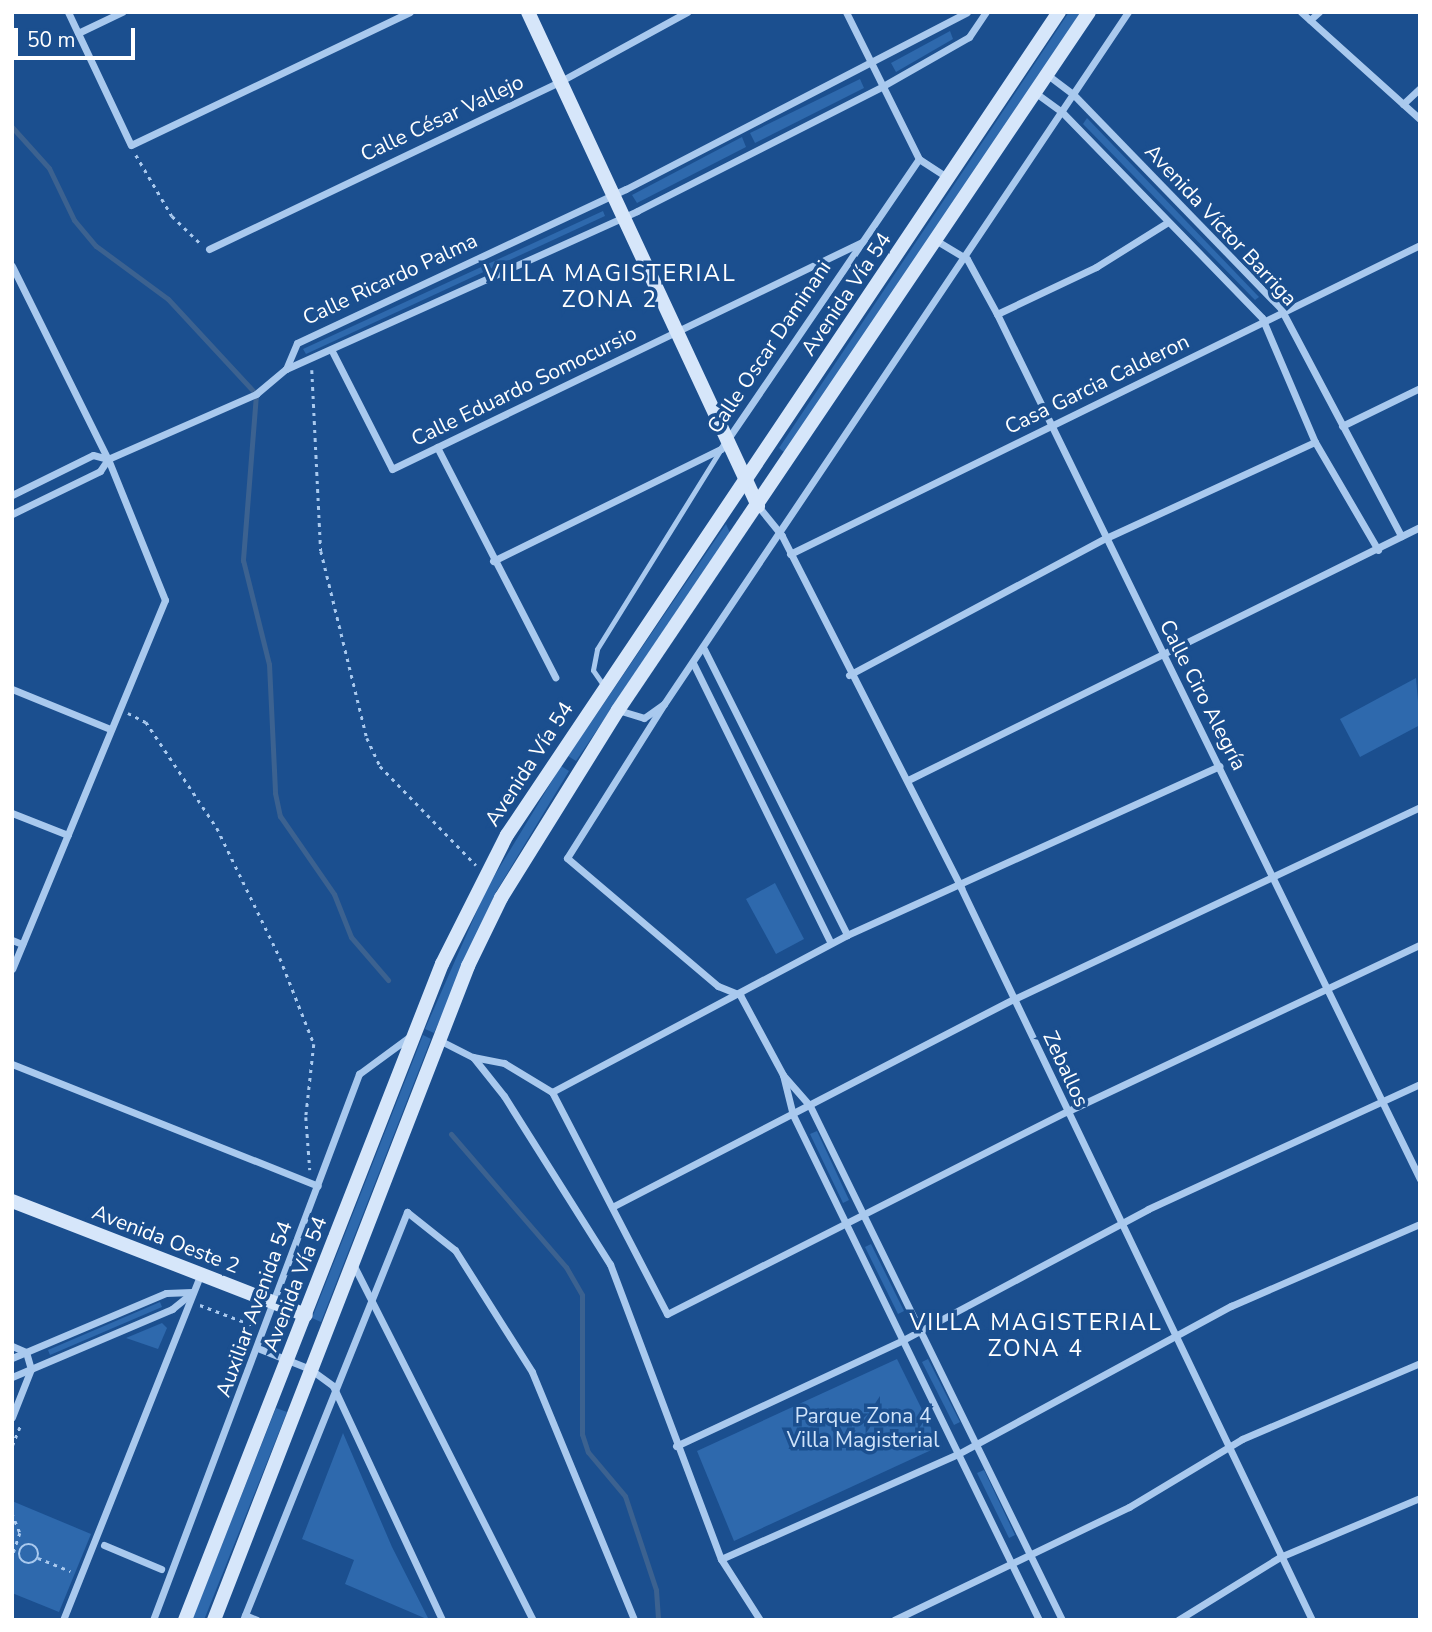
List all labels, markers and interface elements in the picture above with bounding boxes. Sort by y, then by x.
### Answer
scale bar [18,14,138,58]
text: 50 m [27,26,76,54]
street label: Calle César Vallejo [356,69,528,167]
street label: Avenida Víctor Barriga [1140,139,1302,311]
street label: Calle Ricardo Palma [299,228,481,330]
street label: Avenida Vía 54 [796,228,896,360]
street label: Calle Oscar Daminani [702,256,836,438]
district label: VILLA MAGISTERIAL ZONA 2 [486,260,734,314]
street label: Calle Eduardo Somocursio [407,320,641,452]
street label: Casa Garcia Calderon [1001,328,1193,440]
street label: Calle Ciro Alegría [1154,615,1252,775]
street label: Avenida Vía 54 [479,697,579,831]
street label: Zeballos [1038,1027,1094,1111]
street label: Avenida Oeste 2 [89,1199,243,1279]
street label: Avenida Vía 54 [258,1213,332,1355]
street label: Auxiliar Avenida 54 [210,1218,298,1400]
district label: VILLA MAGISTERIAL ZONA 4 [912,1309,1160,1363]
park label: Parque Zona 4 Villa Magisterial [787,1403,939,1453]

